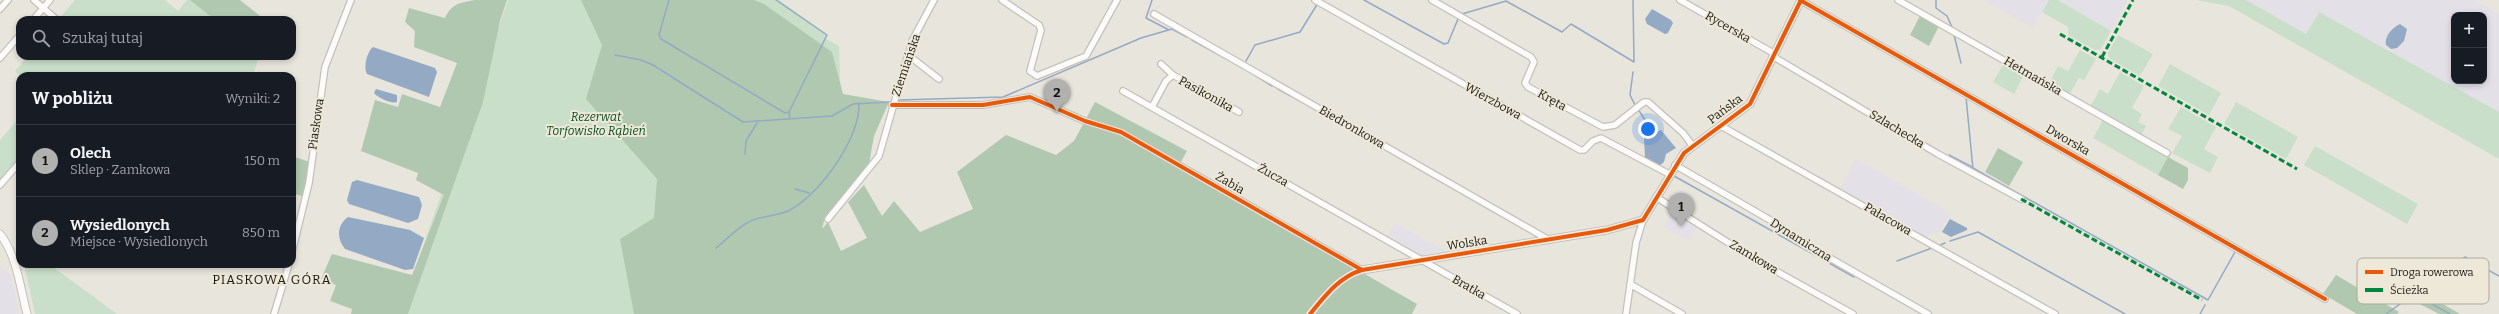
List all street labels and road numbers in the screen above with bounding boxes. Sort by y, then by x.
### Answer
street label: Rycerska [1703,8,1754,46]
street label: Ziemiańska [889,31,923,98]
street label: Hetmańska [2002,54,2065,98]
street label: Pasikonika [1176,73,1236,115]
street label: Wierzbowa [1462,80,1524,122]
street label: Kręta [1535,86,1569,114]
street label: Pańska [1705,91,1745,127]
street label: Piaskowa [305,97,327,151]
street label: Biedronkowa [1317,103,1388,152]
street label: Szlachecka [1867,107,1927,151]
street label: Dworska [2043,122,2093,158]
street label: Żucza [1255,160,1292,190]
street label: Żabia [1213,168,1248,197]
street label: Pałacowa [1862,200,1915,238]
street label: Dynamiczna [1768,216,1835,265]
street label: Wolska [1446,233,1489,253]
street label: Zamkowa [1727,237,1781,277]
street label: Bratka [1450,272,1489,302]

